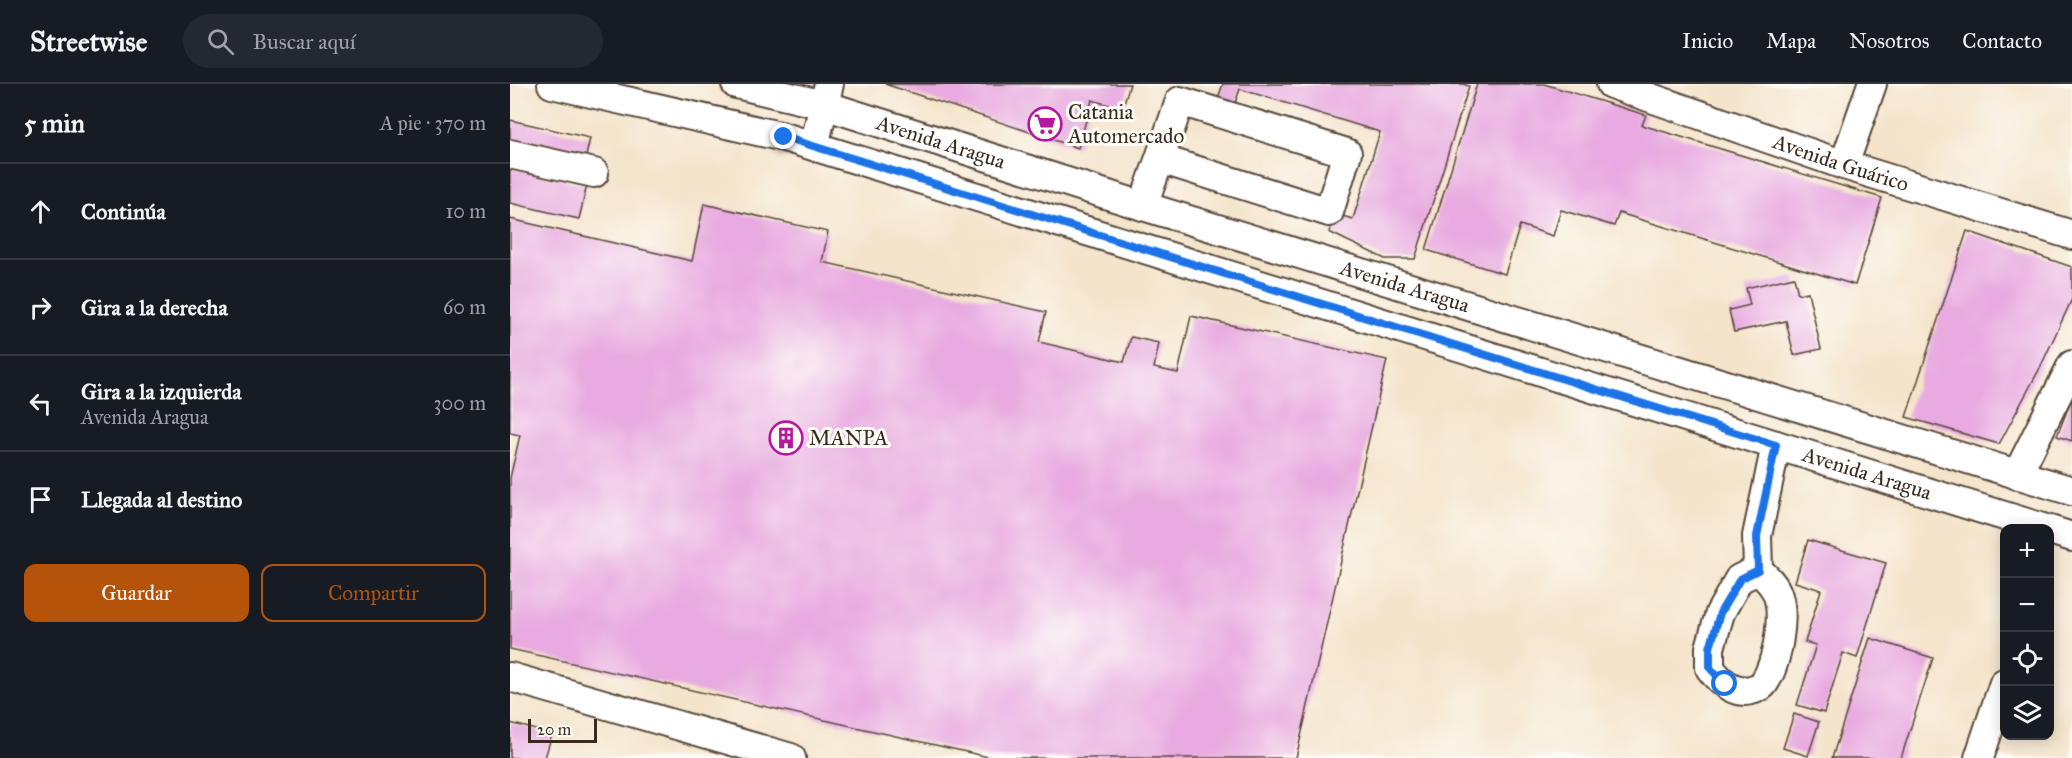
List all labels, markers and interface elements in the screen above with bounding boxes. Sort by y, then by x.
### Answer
search box [183,14,603,68]
text: Streetwise [30,24,147,59]
icon: search [204,25,237,58]
text: Buscar aquí [252,28,356,55]
text: Inicio [1682,28,1733,54]
text: Mapa [1766,28,1816,54]
text: Nosotros [1849,28,1929,54]
text: Contacto [1962,28,2042,54]
place label: Catania Automercado [1067,99,1185,149]
supermarket icon: Catania Automercado [1027,106,1063,142]
text: 5 min [24,107,85,139]
street label: Avenida Aragua [872,109,1009,175]
text: A pie · 370 m [380,111,486,135]
route end [770,123,796,149]
street label: Avenida Guárico [1768,128,1912,197]
icon: ahead [24,195,57,228]
text: Continúa [81,198,166,225]
text: 10 m [445,199,486,223]
street label: Avenida Aragua [1336,254,1473,318]
icon: right [24,291,57,324]
text: Gira a la derecha [81,294,228,321]
text: 60 m [443,295,486,319]
text: Gira a la izquierda [81,378,242,405]
icon: left [24,387,57,420]
text: 300 m [434,391,486,415]
text: Avenida Aragua [81,405,208,429]
building icon: MANPA [768,420,804,456]
place label: MANPA [809,425,888,451]
street label: Avenida Aragua [1798,441,1935,506]
icon: arrive [24,483,57,516]
text: Llegada al destino [81,486,242,513]
map controls [2000,524,2054,740]
button: + [2000,524,2054,578]
button: Guardar [24,564,249,622]
button: Compartir [261,564,486,622]
button: − [2000,578,2054,632]
button: locate [2000,632,2054,686]
route start [1711,670,1737,696]
button: layers [2000,686,2054,740]
scale bar [528,716,597,744]
text: 20 m [537,720,571,739]

